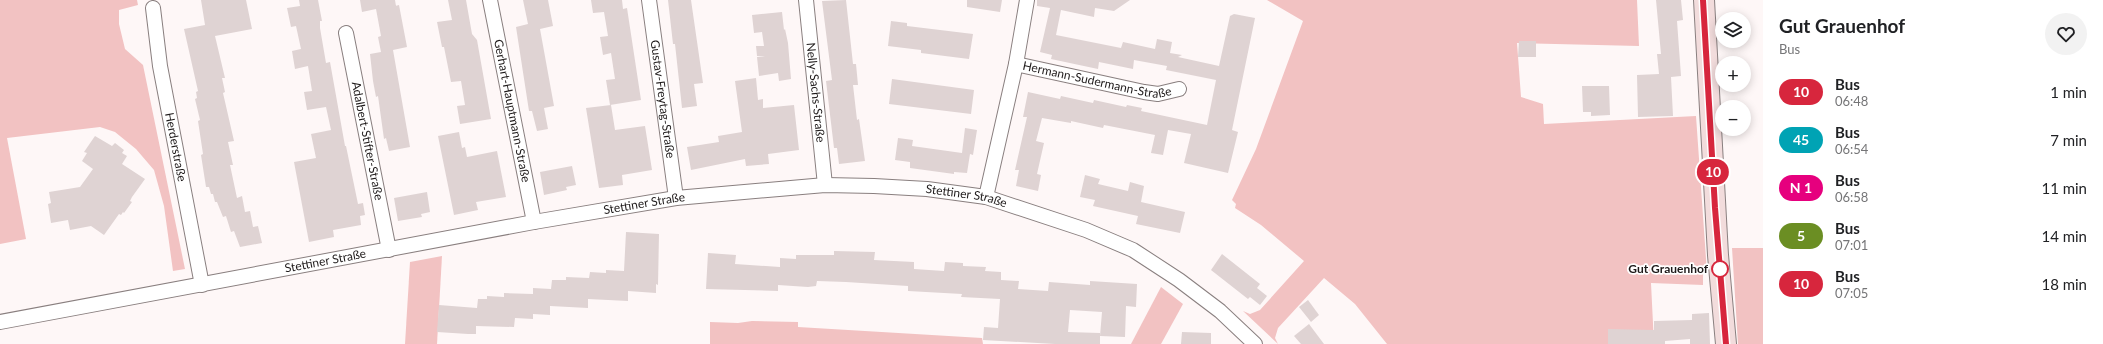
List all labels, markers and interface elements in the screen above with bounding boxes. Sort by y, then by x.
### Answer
map controls [1715,12,1751,136]
button: layers [1715,12,1751,48]
button: heart [2045,13,2087,55]
text: Gut Grauenhof [1779,14,1905,37]
street label: Gerhart-Hauptmann-Straße [491,38,534,184]
street label: Gustav-Freytag-Straße [648,39,678,159]
text: Bus [1779,41,1800,57]
street label: Nelly-Sachs-Straße [803,42,829,143]
button: + [1715,56,1751,92]
street label: Hermann-Sudermann-Straße [1021,58,1173,101]
text: Bus [1835,75,1860,93]
street label: Adalbert-Stifter-Straße [349,80,387,201]
text: 10 [1793,83,1809,100]
text: 1 min [2050,83,2087,101]
text: 06:48 [1835,93,1868,109]
button: − [1715,100,1751,136]
street label: Herderstraße [162,111,190,183]
text: Bus [1835,123,1860,141]
text: 45 [1793,131,1809,148]
text: 7 min [2050,131,2087,149]
text: 06:54 [1835,141,1868,157]
line badge: 10 [1695,159,1731,185]
text: 10 [1705,163,1721,180]
text: Bus [1835,171,1860,189]
text: N 1 [1790,179,1812,196]
text: 11 min [2041,179,2087,197]
street label: Stettiner Straße [925,181,1009,210]
street label: Stettiner Straße [602,189,685,217]
text: 06:58 [1835,189,1868,205]
text: Bus [1835,219,1860,237]
text: 5 [1797,227,1805,244]
text: 14 min [2041,227,2087,245]
text: 07:01 [1835,237,1868,253]
street label: Stettiner Straße [283,246,367,276]
marker: Gut Grauenhof [1711,260,1729,278]
place label: Gut Grauenhof [1628,261,1709,276]
text: Bus [1835,267,1860,285]
text: 10 [1793,275,1809,292]
text: 18 min [2041,275,2087,293]
text: 07:05 [1835,285,1868,301]

